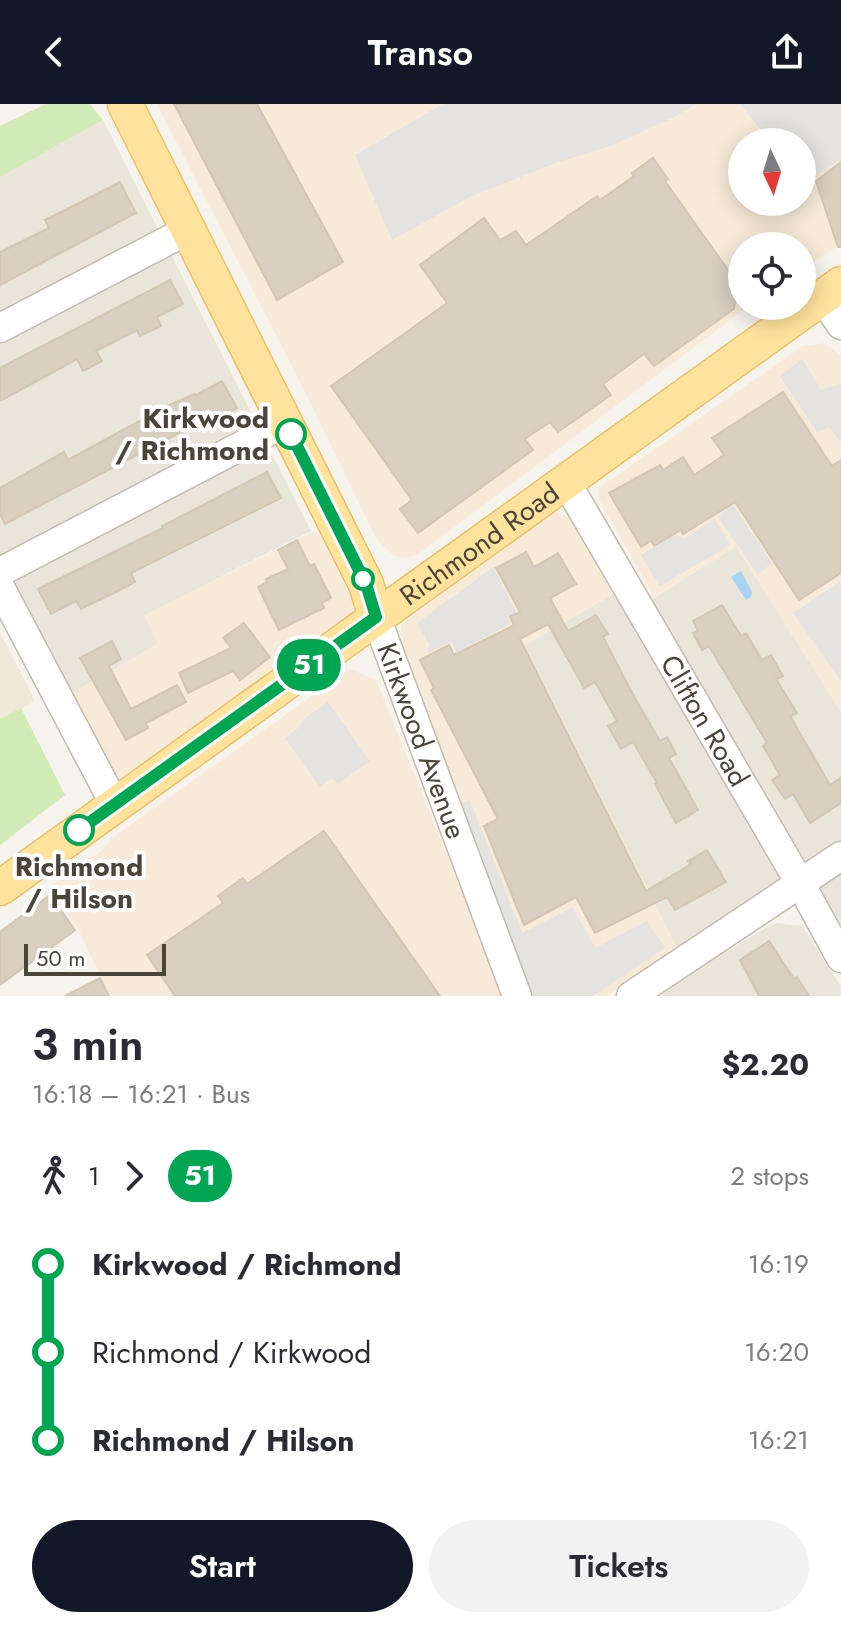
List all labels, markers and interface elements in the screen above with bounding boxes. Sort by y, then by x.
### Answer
text: Transo [368,26,473,78]
icon: back [32,30,76,74]
icon: share [765,30,809,74]
north arrow [728,128,816,216]
map controls [728,128,816,320]
button: locate [728,232,816,320]
place label: Kirkwood / Richmond [115,398,269,471]
marker: Kirkwood / Richmond [276,419,306,449]
street label: Richmond Road [391,472,567,615]
unlabelled marker [352,568,374,590]
street label: Kirkwood Avenue [367,637,477,845]
line badge: 51 [273,639,345,691]
text: 51 [293,644,325,685]
street label: Clifton Road [650,647,760,794]
marker: Richmond / Hilson [64,815,94,845]
place label: Richmond / Hilson [15,846,143,919]
scale bar [24,940,166,976]
text: 50 m [36,942,85,974]
text: 3 min [32,1013,144,1077]
text: $2.20 [721,1043,809,1086]
text: 16:18 – 16:21 · Bus [32,1075,250,1113]
icon: walk [32,1154,76,1198]
icon: forward [112,1154,156,1198]
text: 51 [184,1155,216,1196]
text: 1 [88,1157,100,1195]
text: 2 stops [730,1157,809,1195]
text: Kirkwood / Richmond [92,1243,402,1286]
text: 16:19 [748,1245,809,1283]
text: Richmond / Kirkwood [92,1331,371,1374]
text: 16:20 [744,1333,809,1371]
text: Richmond / Hilson [92,1419,354,1462]
text: 16:21 [748,1421,809,1459]
button: Start [32,1520,413,1612]
button: Tickets [429,1520,809,1612]

